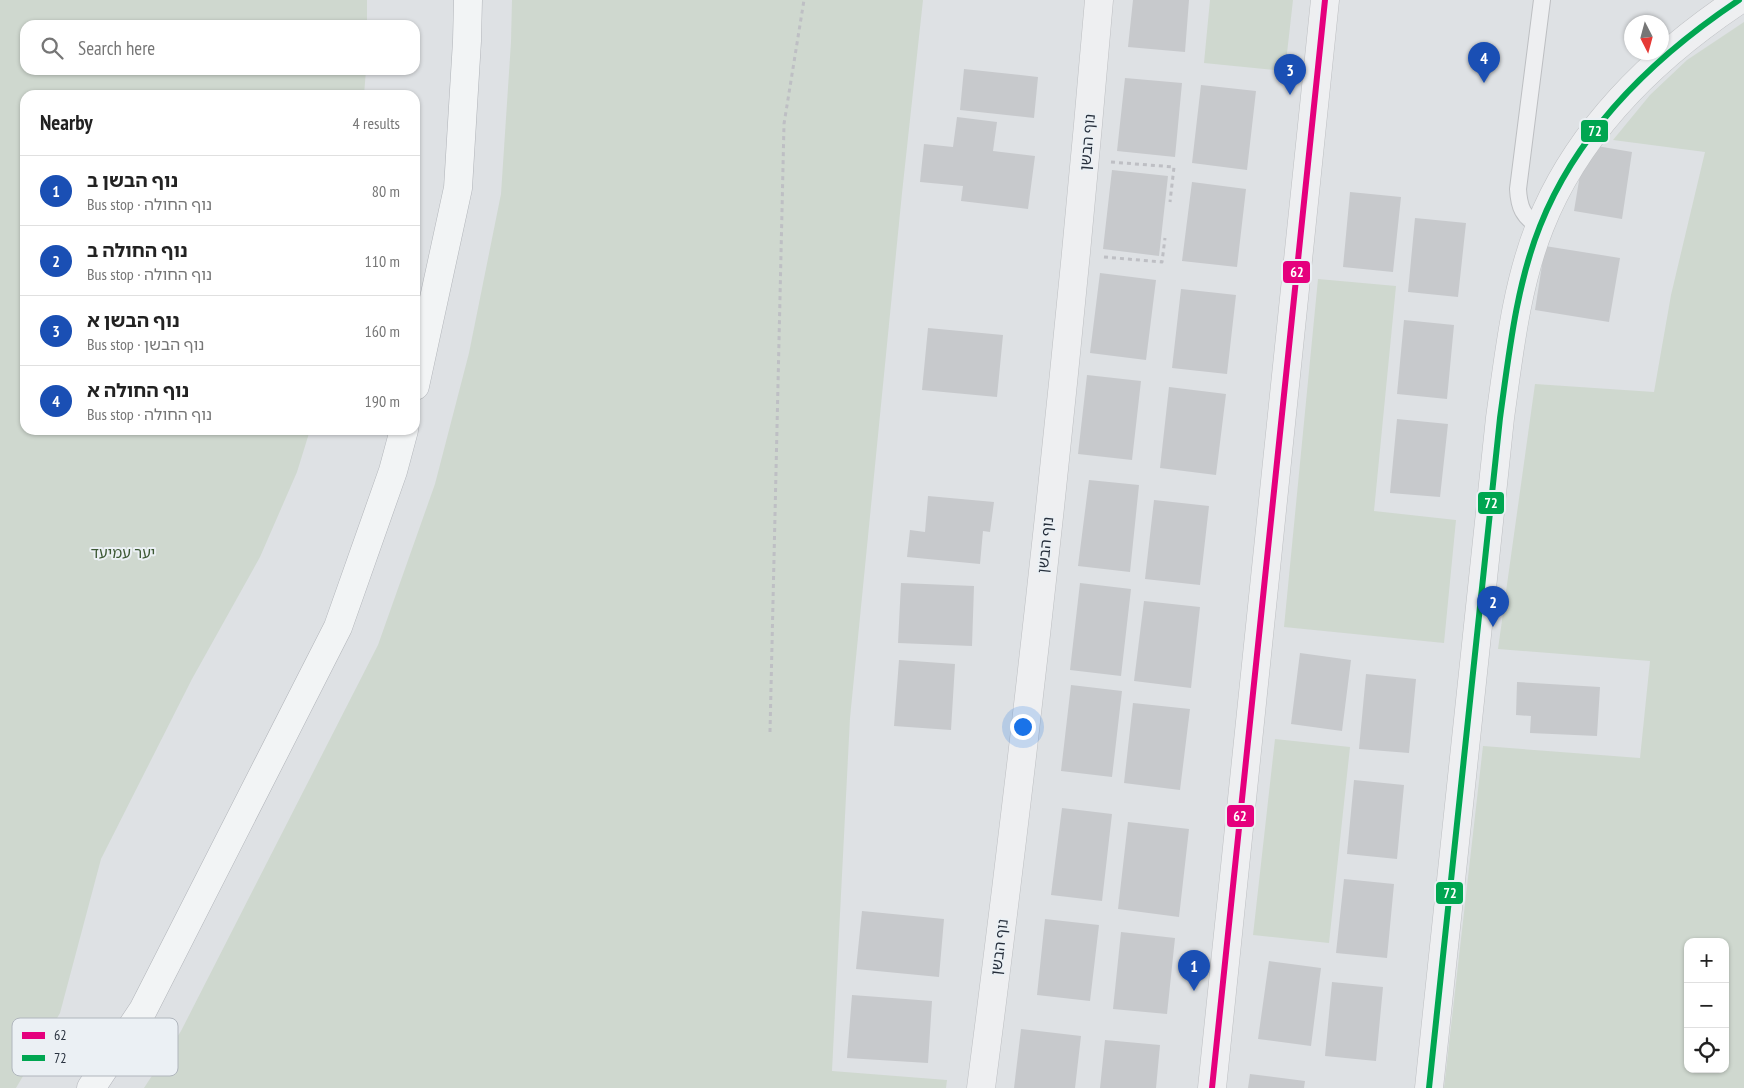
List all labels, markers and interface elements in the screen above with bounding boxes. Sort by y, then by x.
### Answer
north arrow [1624,15,1669,60]
search box [20,20,420,75]
icon: search [38,34,66,62]
text: Search here [78,36,155,60]
pin: 4 [1468,42,1500,83]
pin: 3 [1274,54,1306,95]
text: Nearby [40,109,93,136]
text: 4 results [353,113,400,133]
street label: נוף הבשן [1075,113,1099,171]
line badge: 72 [1580,119,1609,143]
text: 72 [1588,122,1602,140]
text: נוף הבשן ב [87,168,178,192]
text: 1 [52,181,60,201]
text: 80 m [372,181,400,201]
text: Bus stop · נוף החולה [87,194,212,214]
text: נוף החולה ב [87,238,188,262]
text: 2 [52,251,60,271]
text: 110 m [365,251,400,271]
line badge: 62 [1282,260,1311,284]
text: 62 [1290,263,1304,281]
text: Bus stop · נוף החולה [87,264,212,284]
text: נוף הבשן א [87,308,180,332]
text: 3 [52,321,60,341]
text: 160 m [365,321,400,341]
text: Bus stop · נוף הבשן [87,334,204,354]
text: נוף החולה א [87,378,189,402]
text: 4 [52,391,60,411]
text: 190 m [365,391,400,411]
text: Bus stop · נוף החולה [87,404,212,424]
line badge: 72 [1477,491,1505,515]
text: 72 [1484,494,1498,512]
street label: נוף הבשן [1033,516,1057,574]
park label: יער עמיעד [91,543,155,562]
pin: 2 [1477,586,1509,627]
your location [1010,714,1036,740]
line badge: 62 [1226,804,1255,828]
text: 62 [1233,807,1247,825]
line badge: 72 [1435,881,1464,905]
text: 72 [1443,884,1457,902]
street label: נוף הבשן [986,918,1012,976]
map controls [1684,938,1729,1073]
button: + [1684,938,1729,983]
pin: 1 [1178,950,1210,991]
button: − [1684,983,1729,1028]
legend [12,1018,178,1076]
text: 62 [54,1026,67,1044]
button: locate [1684,1028,1729,1073]
text: 72 [54,1049,67,1067]

